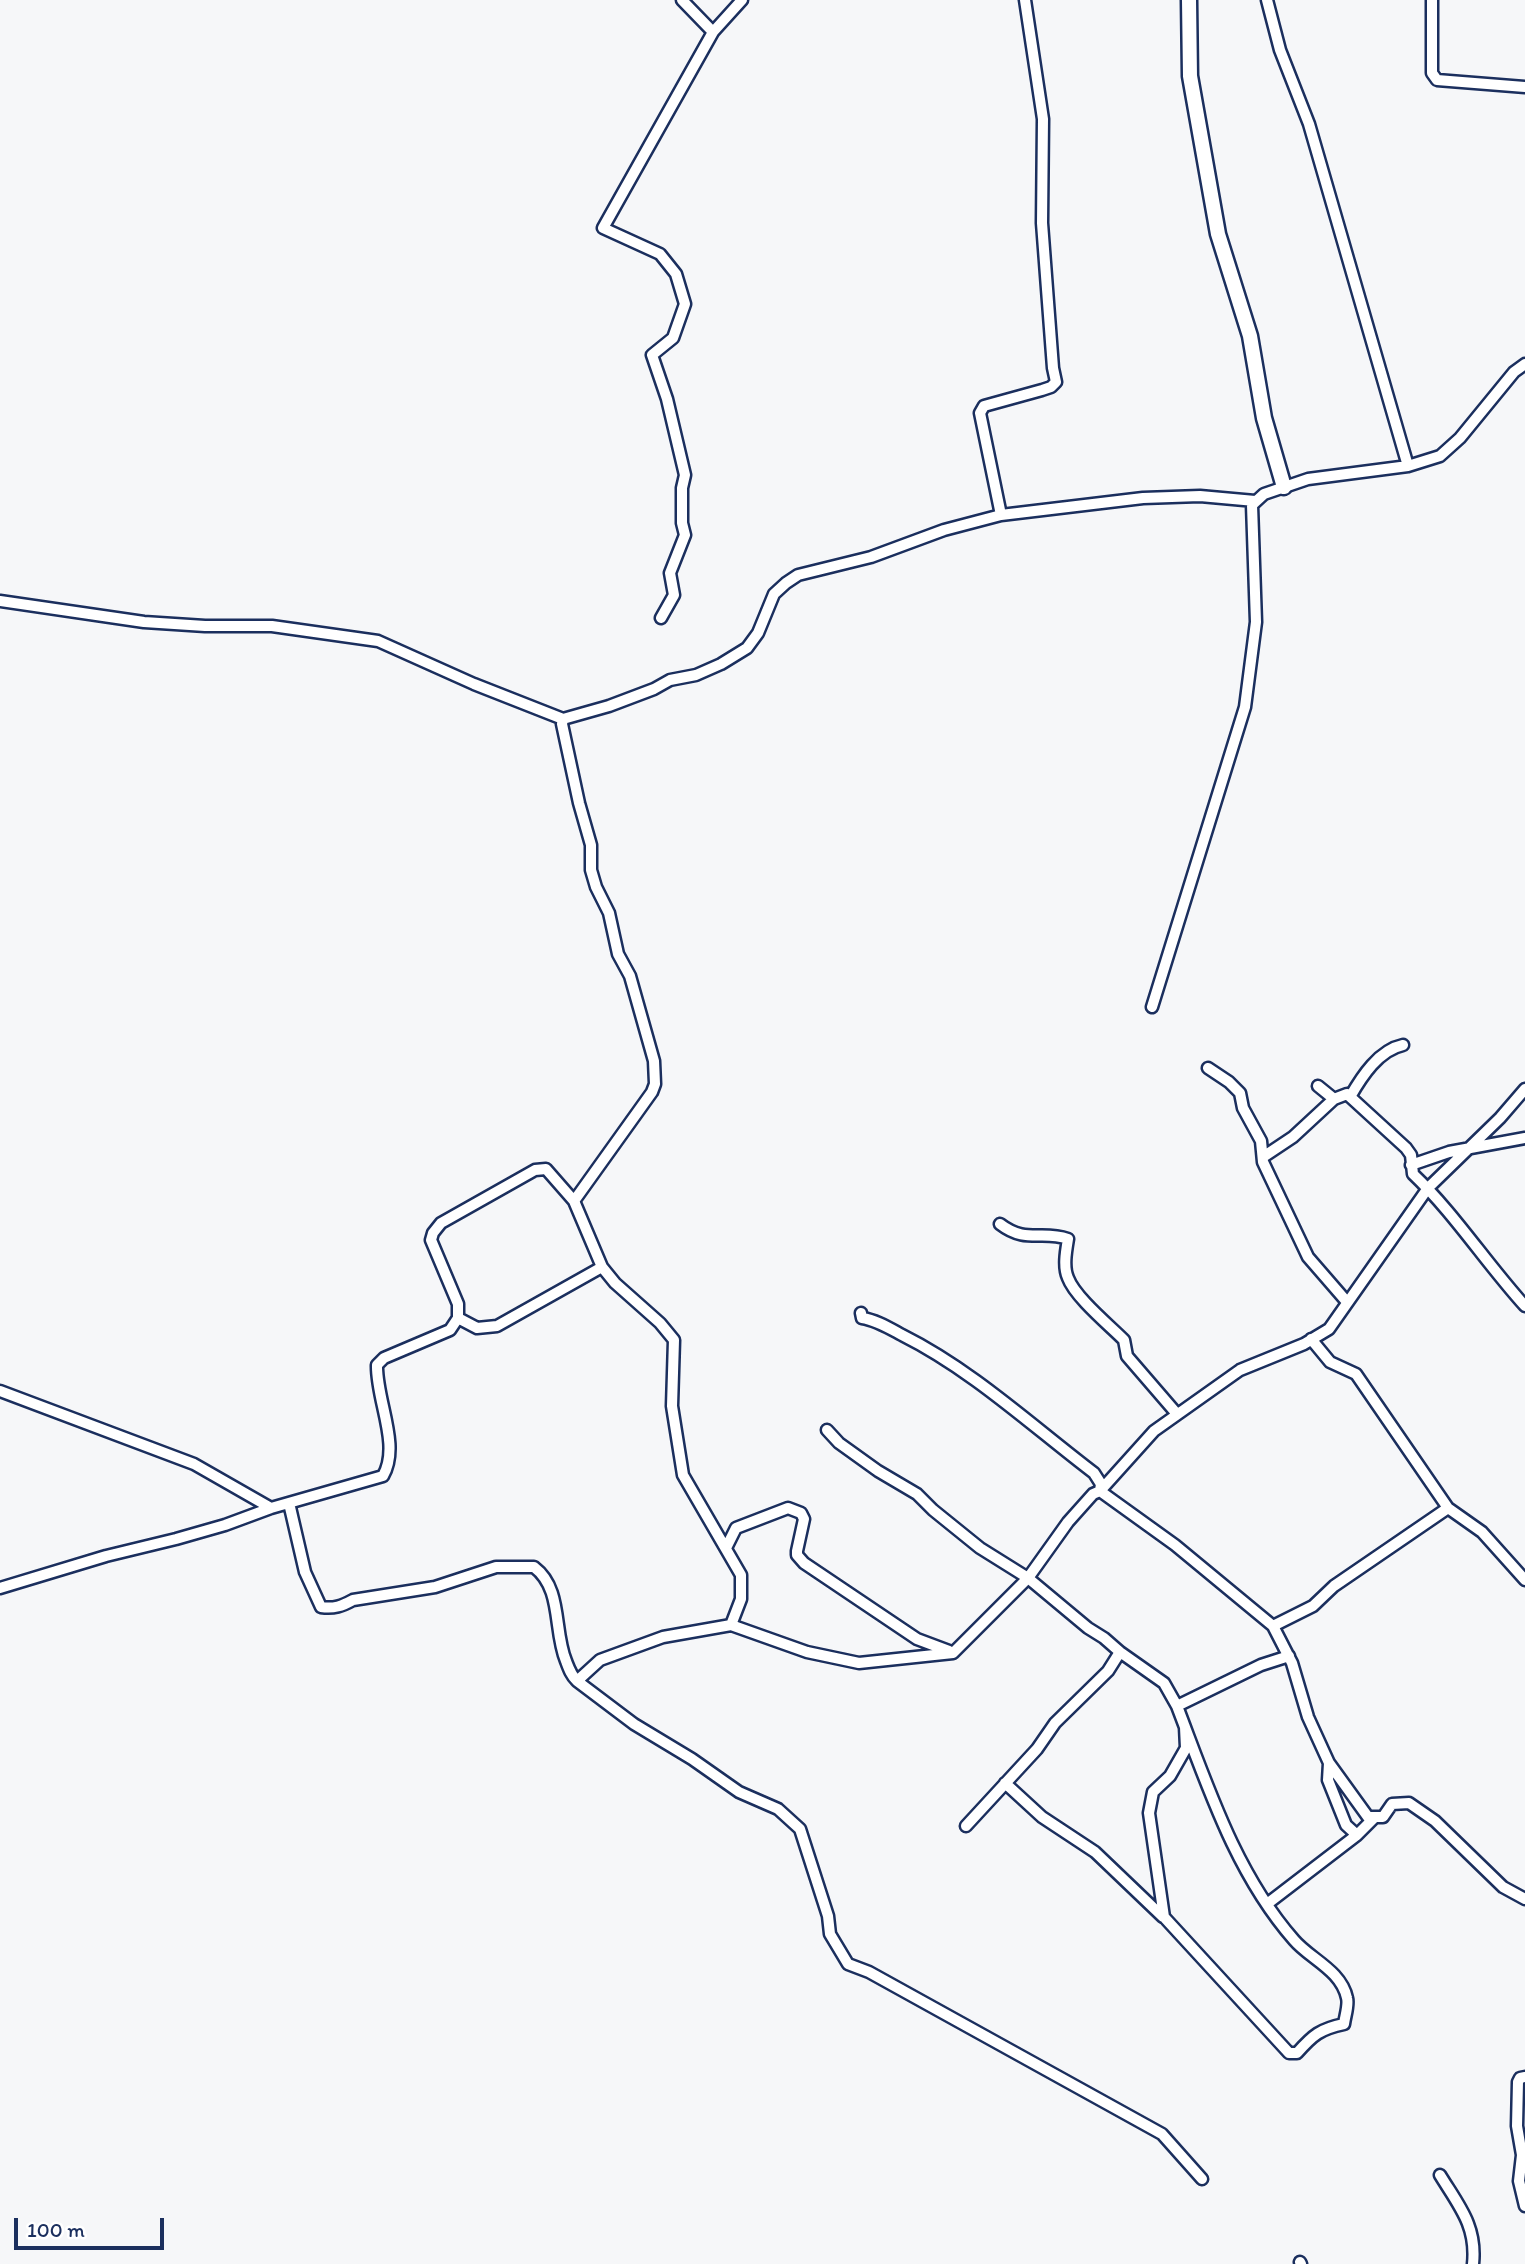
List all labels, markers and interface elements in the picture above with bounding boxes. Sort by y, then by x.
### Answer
scale bar [18,2204,168,2248]
text: 100 m [27,2217,85,2242]

